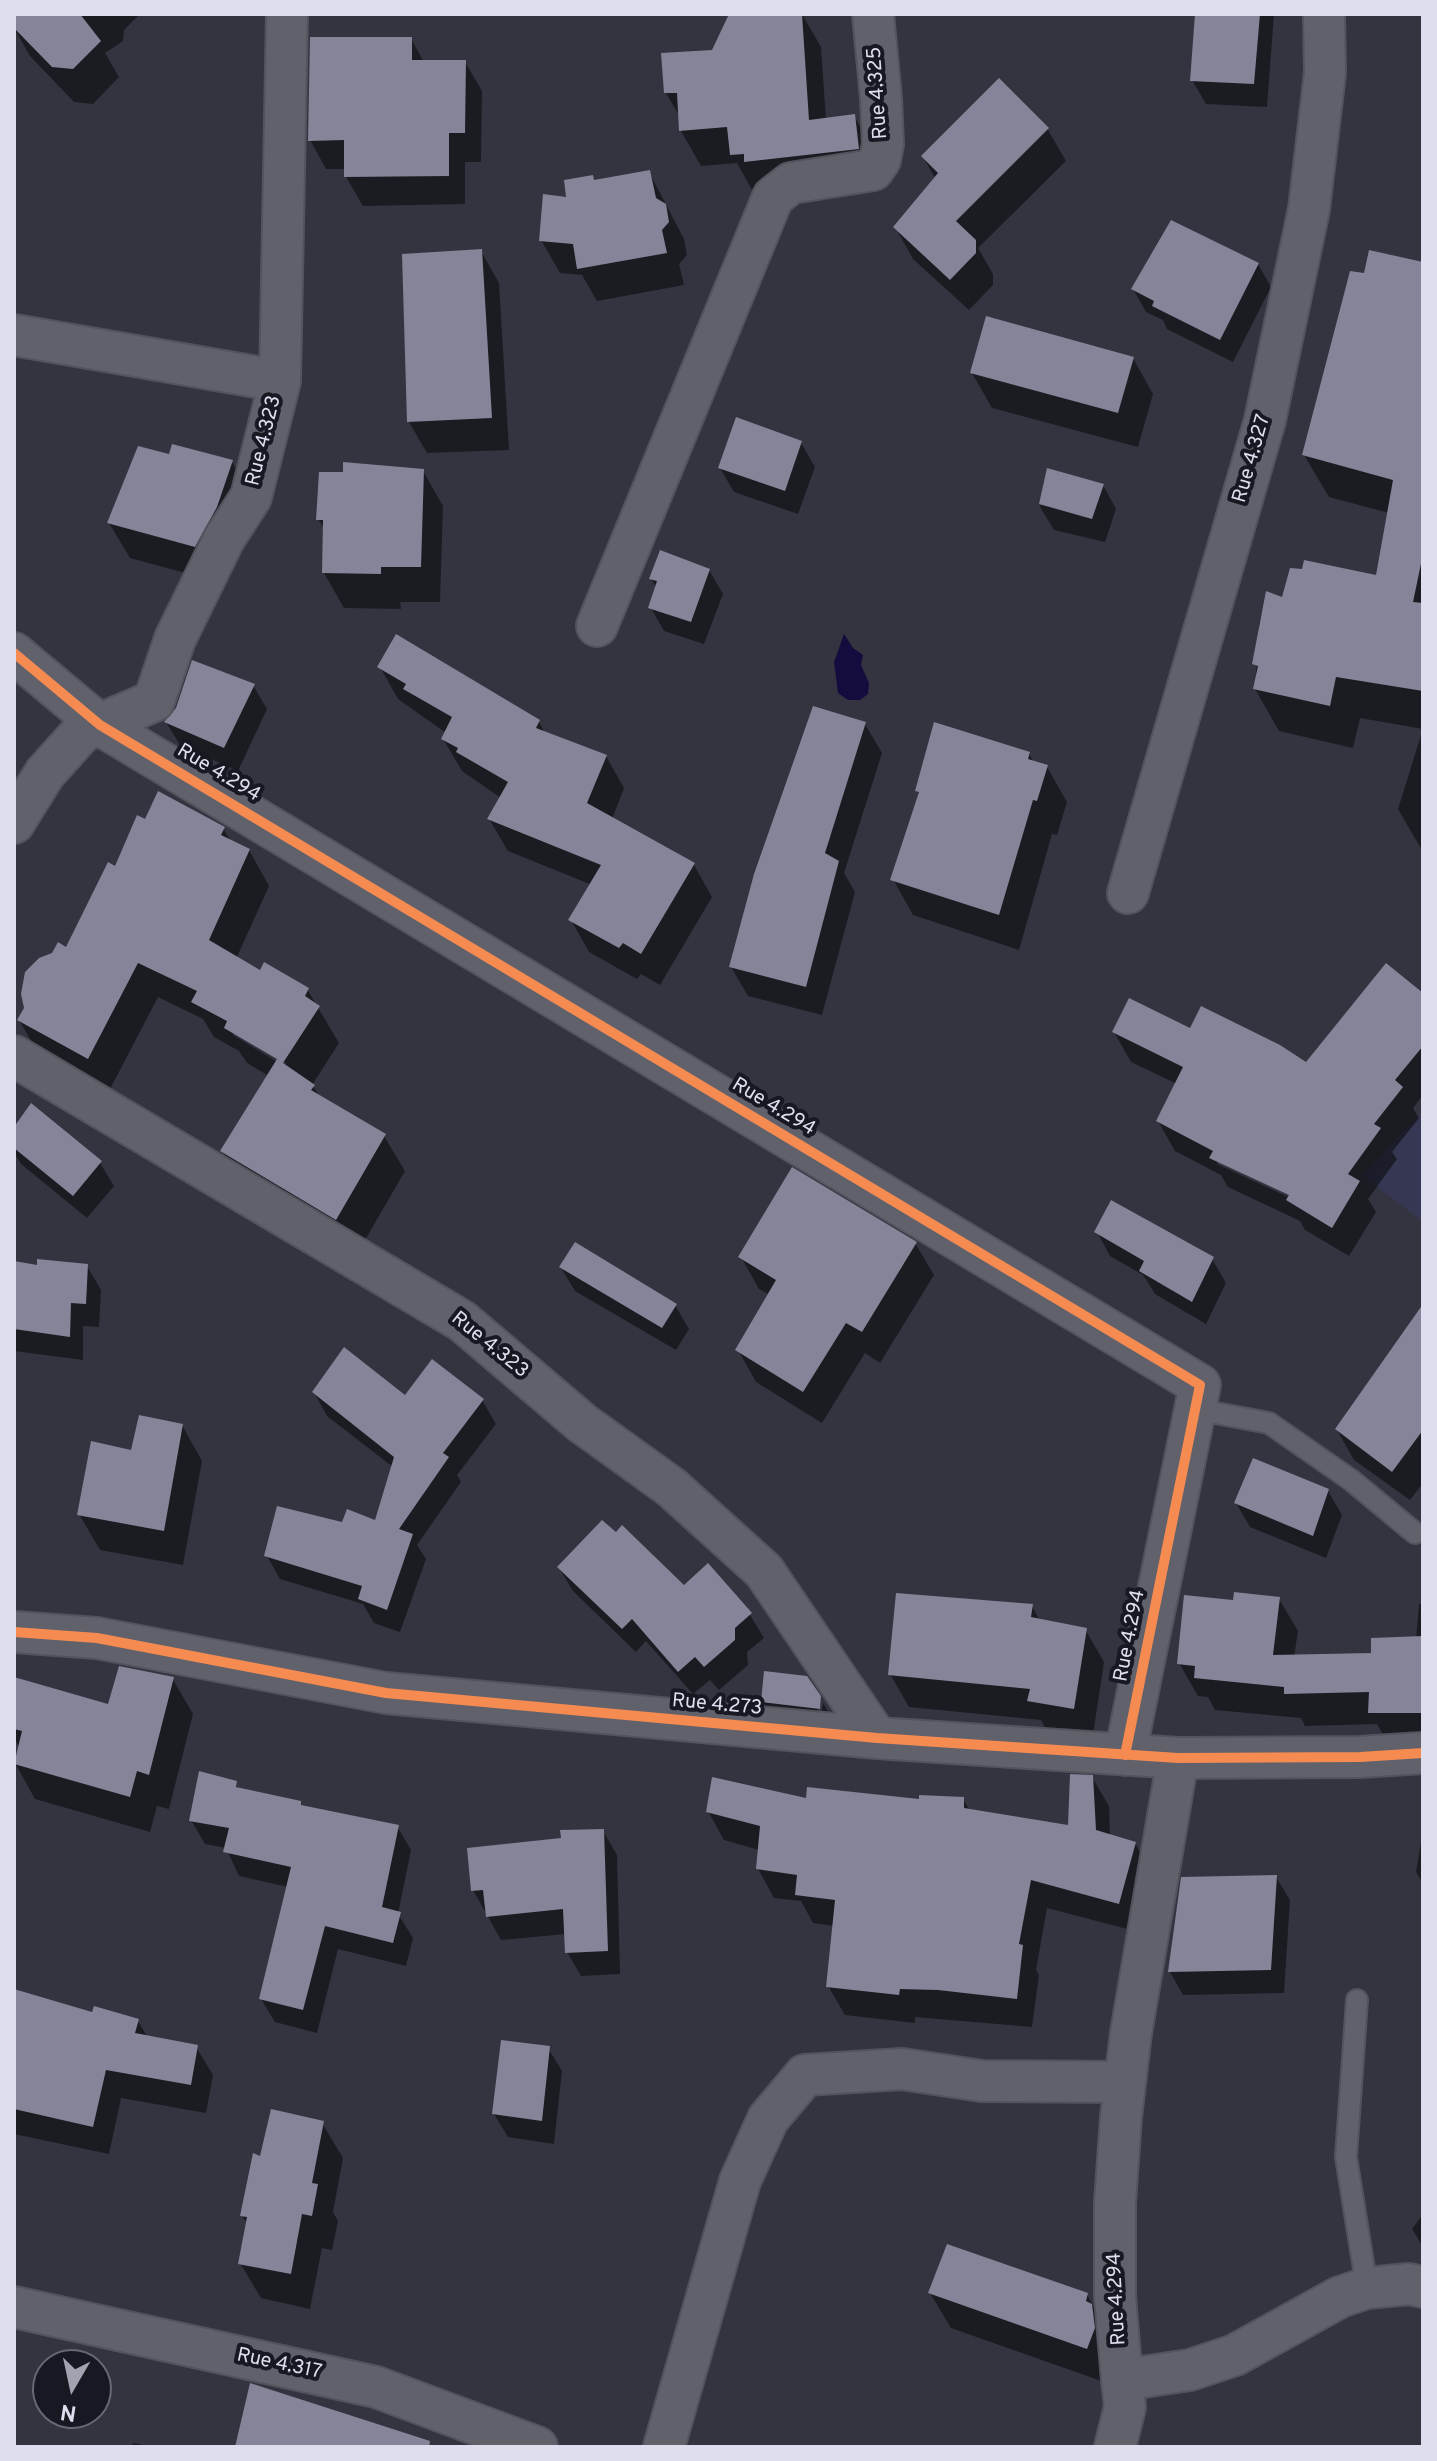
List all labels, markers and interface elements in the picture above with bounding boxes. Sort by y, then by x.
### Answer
street label: Rue 4.325 [864,46,894,140]
street label: Rue 4.323 [242,393,288,489]
street label: Rue 4.327 [1229,412,1277,506]
street label: Rue 4.294 [172,740,264,808]
street label: Rue 4.294 [727,1074,819,1142]
street label: Rue 4.323 [446,1308,532,1384]
street label: Rue 4.294 [1110,1588,1152,1684]
street label: Rue 4.273 [671,1690,763,1722]
street label: Rue 4.294 [1104,2252,1132,2346]
street label: Rue 4.317 [234,2344,324,2386]
north arrow [32,2349,112,2429]
text: N [59,2397,78,2426]

